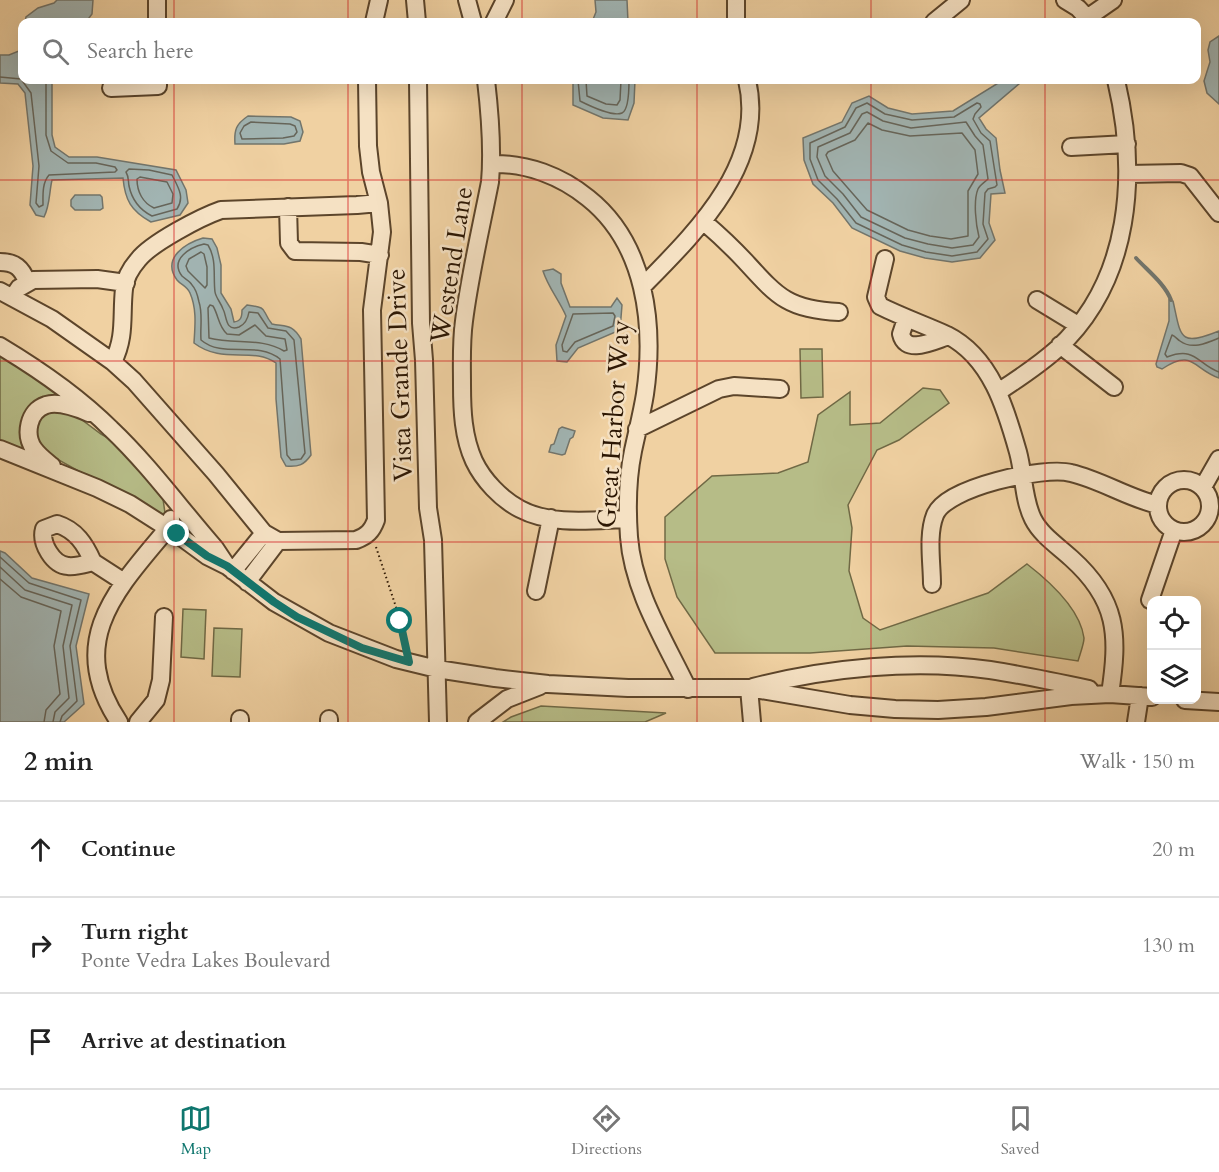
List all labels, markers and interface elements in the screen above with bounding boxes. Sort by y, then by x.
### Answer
search box [18,18,1201,84]
icon: search [39,35,72,68]
text: Search here [87,36,194,66]
street label: Westend Lane [422,184,481,347]
street label: Vista Grande Drive [378,268,421,482]
street label: Great Harbor Way [589,318,638,529]
route end [163,520,189,546]
map controls [1147,596,1201,704]
button: locate [1147,596,1201,650]
route start [386,607,412,633]
button: layers [1147,650,1201,704]
text: 2 min [24,744,93,779]
text: Walk · 150 m [1080,748,1195,775]
icon: ahead [24,833,57,866]
text: Continue [81,834,176,864]
text: 20 m [1152,836,1195,863]
text: Turn right [81,917,188,947]
icon: right [24,929,57,962]
text: 130 m [1142,932,1195,959]
text: Ponte Vedra Lakes Boulevard [81,947,330,974]
icon: arrive [24,1025,57,1058]
text: Arrive at destination [81,1026,286,1056]
tab: Map [179,1102,212,1160]
tab: Directions [571,1102,642,1160]
tab: Saved [1001,1102,1040,1160]

